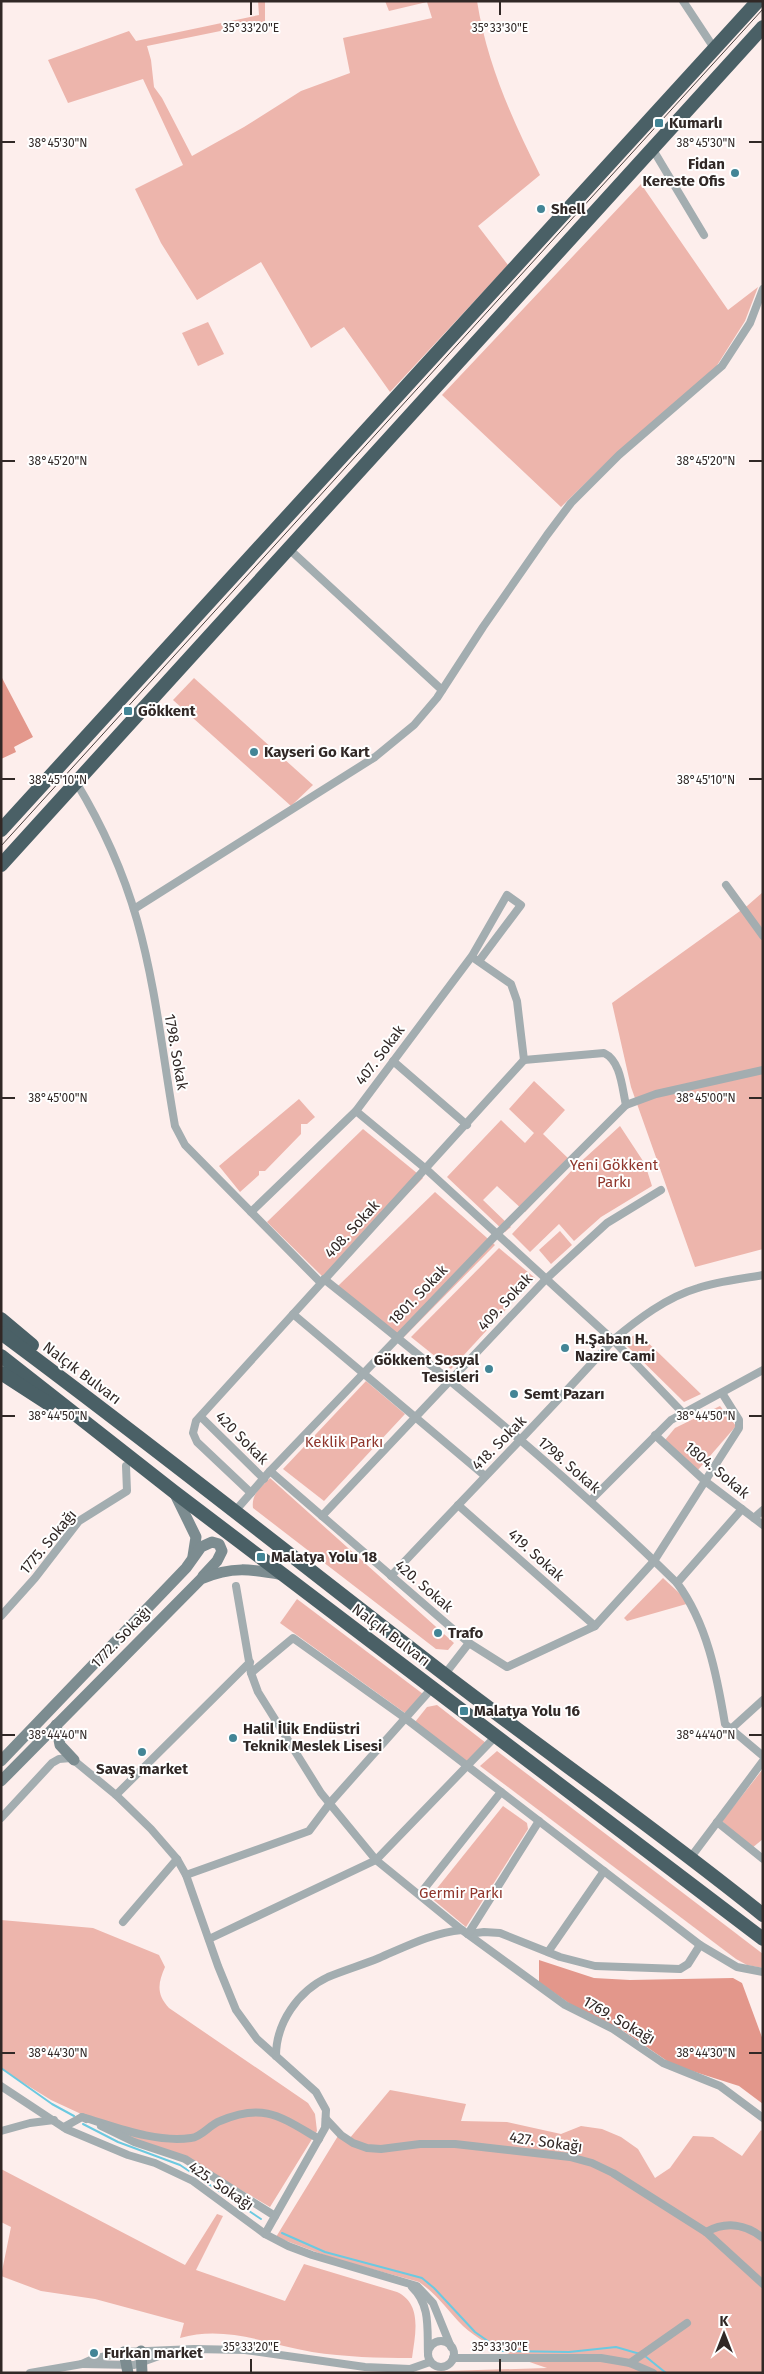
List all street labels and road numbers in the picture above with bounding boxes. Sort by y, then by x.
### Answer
street label: 1798. Sokak [160,1013,192,1092]
street label: 407. Sokak [352,1021,409,1089]
street label: 408. Sokak [321,1196,383,1262]
street label: 1801. Sokak [385,1261,451,1329]
street label: 409. Sokak [474,1269,536,1334]
street label: Nalçık Bulvarı [39,1338,125,1408]
street label: 420 Sokak [212,1408,273,1469]
street label: 418. Sokak [468,1412,530,1474]
street label: 1798. Sokak [534,1433,604,1497]
street label: 1804. Sokak [681,1438,753,1502]
street label: 1775. Sokağı [16,1506,80,1578]
street label: 419. Sokak [504,1525,568,1585]
street label: 420. Sokak [391,1556,457,1616]
street label: Nalçık Bulvarı [348,1600,434,1670]
street label: 1772. Sokağı [87,1602,155,1672]
street label: 1769. Sokağı [580,1992,658,2048]
street label: 427. Sokağı [508,2128,584,2156]
street label: 425. Sokağı [185,2158,257,2214]

